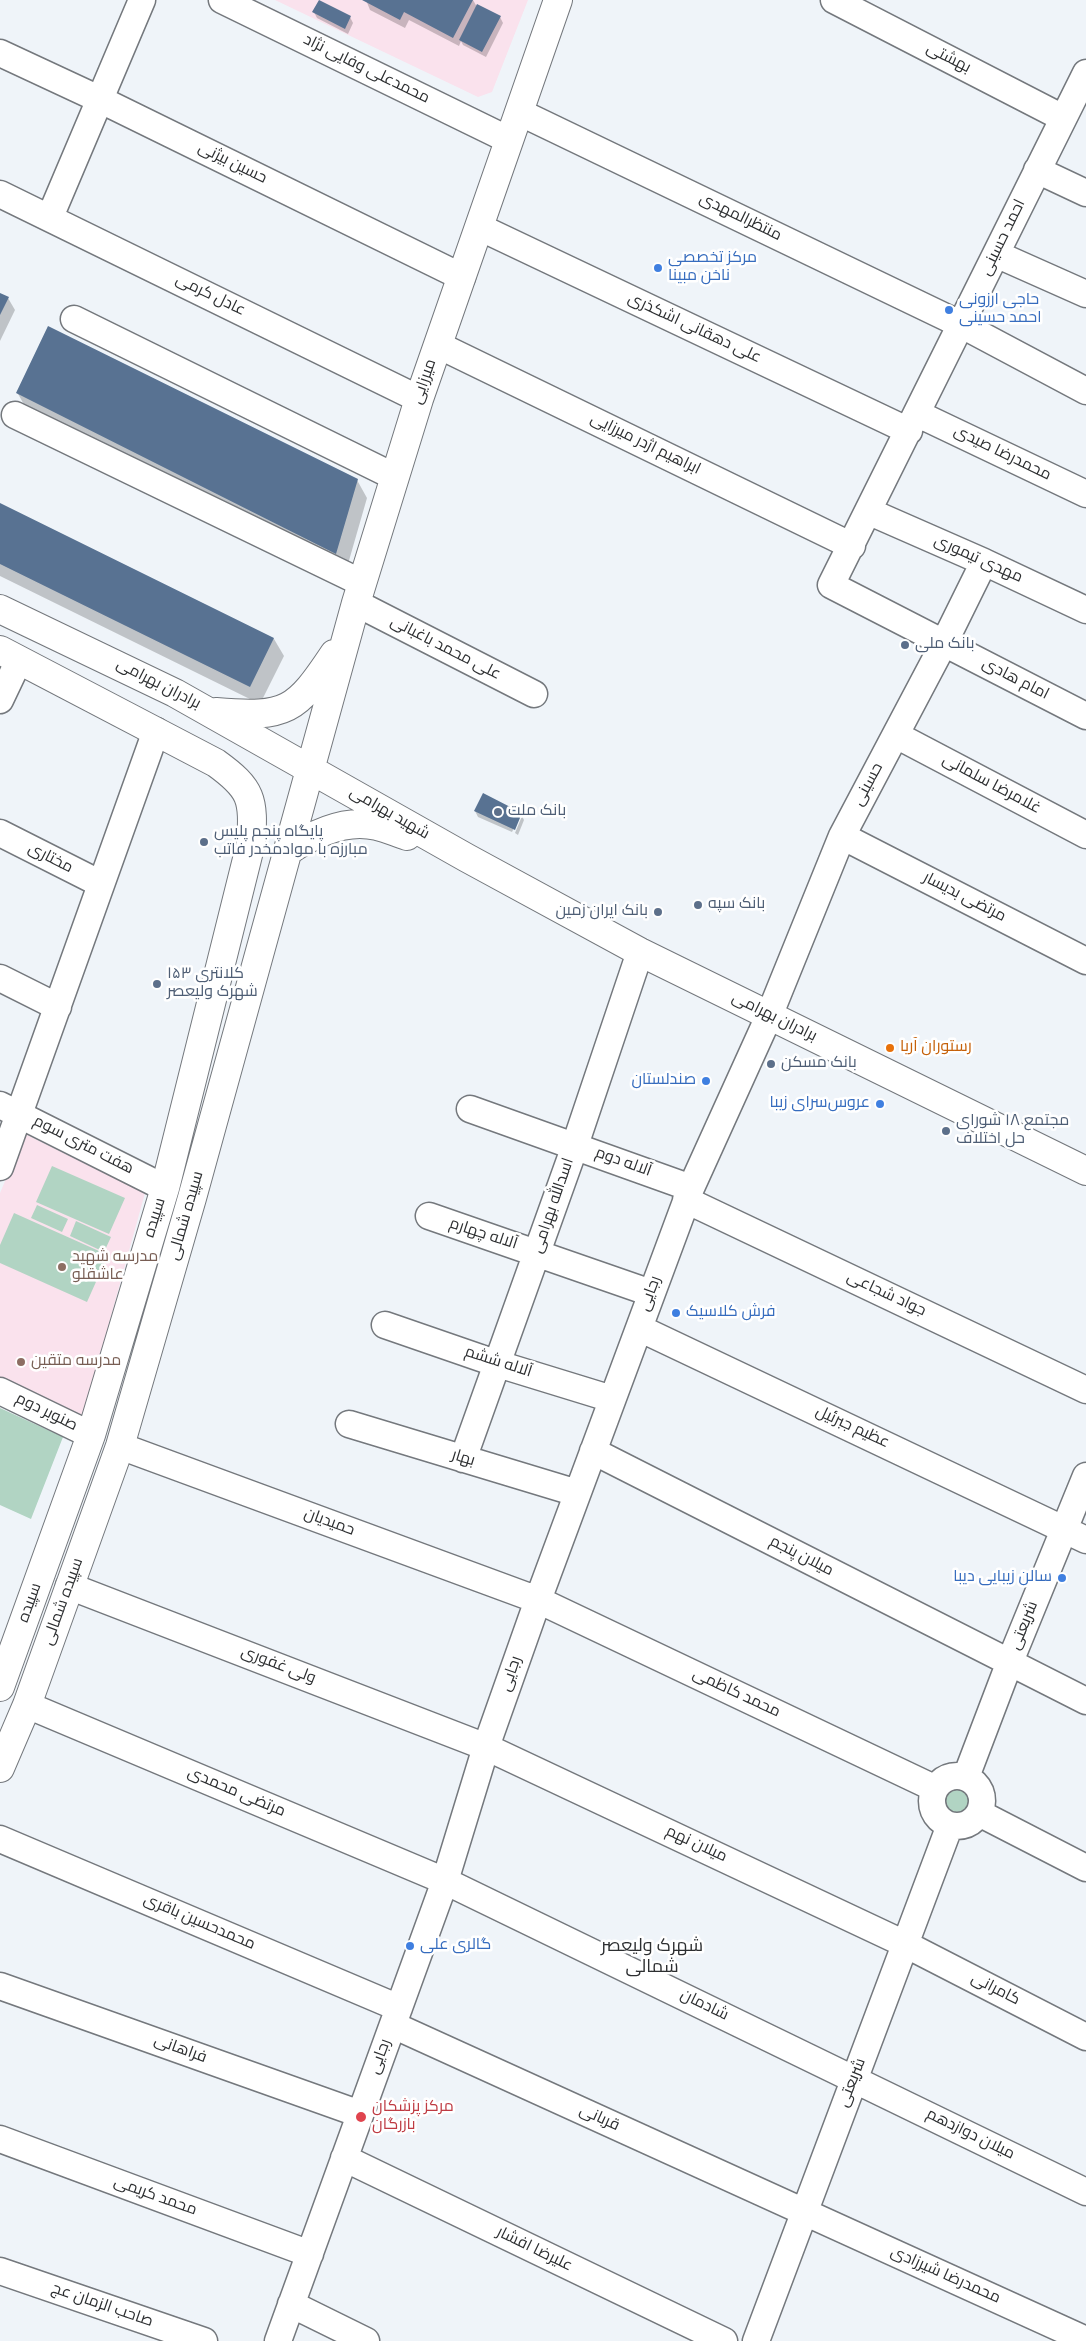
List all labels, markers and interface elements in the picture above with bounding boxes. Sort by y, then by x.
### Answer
street label: محمدعلی وفایی نژاد [300,31,432,109]
street label: بهشتی [923,40,973,78]
street label: حسین بیژنی [194,139,270,189]
street label: منتظرالمهدی [696,190,784,246]
street label: احمد حسینی [977,197,1031,279]
place label: مرکز تخصصی ناخن مبینا [668,249,757,287]
marker: مرکز تخصصی ناخن مبینا [652,262,664,274]
street label: عادل کرمی [172,271,248,321]
street label: علی دهقانی اشکذری [624,290,764,368]
place label: حاجی ارزونی احمد حسینی [959,291,1041,329]
marker: حاجی ارزونی احمد حسینی [943,304,955,316]
street label: میرزایی [408,357,442,407]
street label: ابراهیم اژدر میرزایی [587,410,703,480]
street label: محمدرضا صیدی [950,422,1054,486]
street label: مهدی تیموری [931,532,1025,588]
street label: علی محمد باغبانی [386,613,504,685]
place label: بانک ملی [915,635,974,655]
marker: بانک ملی [899,639,911,651]
street label: برادران بهرامی [112,655,204,715]
street label: امام هادی [978,655,1052,705]
street label: غلامرضا سلمانی [938,751,1044,819]
street label: حسینی [850,760,888,810]
street label: شهید بهرامی [346,783,432,845]
place label: بانک ملت [508,802,566,822]
marker: بانک ملت [492,806,504,818]
place label: پایگاه پنجم پلیس مبارزه با موادمخدر فاتب [214,823,368,861]
marker: پایگاه پنجم پلیس مبارزه با موادمخدر فاتب [198,836,210,848]
street label: مختاری [24,840,76,878]
street label: مرتضی بدیسار [919,869,1009,927]
place label: بانک سپه [708,895,765,915]
marker: بانک سپه [692,899,704,911]
place label: بانک ایران زمین [555,902,648,922]
marker: بانک ایران زمین [652,906,664,918]
place label: کلانتری ۱۵۳ شهرک ولیعصر [167,965,258,1003]
marker: کلانتری ۱۵۳ شهرک ولیعصر [151,978,163,990]
street label: برادران بهرامی [728,989,820,1047]
place label: رستوران آریا [900,1038,972,1058]
marker: رستوران آریا [884,1042,896,1054]
place label: بانک مسکن [781,1054,857,1074]
marker: بانک مسکن [765,1058,777,1070]
place label: صندلستان [631,1071,696,1091]
marker: صندلستان [700,1075,712,1087]
place label: عروس‌سرای زیبا [770,1094,870,1114]
marker: عروس‌سرای زیبا [874,1098,886,1110]
street label: هفت متری سوم [30,1112,136,1180]
place label: مجتمع ۱۸ شورای حل اختلاف [956,1112,1069,1150]
marker: مجتمع ۱۸ شورای حل اختلاف [940,1125,952,1137]
street label: آلاله دوم [592,1144,654,1182]
street label: اسدالله بهرامی [529,1156,579,1256]
street label: سپیده شمالی [165,1169,209,1263]
street label: سپیده [141,1196,171,1240]
street label: آلاله چهارم [447,1215,519,1255]
place label: مدرسه شهید عاشقلو [72,1248,158,1286]
marker: مدرسه شهید عاشقلو [56,1261,68,1273]
street label: جواد شجاعی [843,1268,929,1322]
street label: رجایی [636,1274,666,1314]
place label: فرش کلاسیک [686,1303,775,1323]
marker: فرش کلاسیک [670,1307,682,1319]
street label: آلاله ششم [462,1343,534,1383]
place label: مدرسه متقین [31,1352,121,1372]
marker: مدرسه متقین [15,1356,27,1368]
street label: صنوبر دوم [12,1390,80,1436]
street label: عظیم جبرئیل [812,1403,892,1453]
street label: بهار [449,1446,477,1472]
street label: حمیدیان [301,1505,357,1541]
street label: میلان پنجم [766,1533,836,1581]
street label: سپیده شمالی [39,1556,89,1648]
place label: سالن زیبایی دیبا [953,1568,1052,1588]
marker: سالن زیبایی دیبا [1056,1572,1068,1584]
street label: سپیده [15,1581,47,1625]
street label: شریعتی [1007,1599,1043,1653]
street label: ولی غفوری [238,1643,318,1689]
street label: رجایی [497,1654,527,1694]
street label: محمد کاظمی [689,1665,783,1723]
street label: مرتضی محمدی [184,1764,288,1822]
street label: میلان نهم [662,1822,730,1868]
street label: محمدحسین باقری [140,1891,258,1955]
place label: گالری علی [420,1936,491,1956]
district label: شهرک ولیعصر شمالی [601,1936,703,1978]
marker: گالری علی [404,1940,416,1952]
street label: کامرانی [967,1970,1023,2010]
street label: شادمان [677,1986,731,2026]
street label: فراهانی [151,2032,209,2068]
street label: رجایی [366,2037,396,2077]
street label: شریعتی [835,2056,871,2110]
place label: مرکز پزشکان بازرگان [372,2098,454,2136]
street label: قربانی [576,2102,622,2136]
street label: میلان دوازدهم [923,2105,1017,2165]
marker: مرکز پزشکان بازرگان [354,2110,368,2124]
street label: محمد کریمی [111,2173,199,2221]
street label: علیرضا افشار [493,2223,575,2277]
street label: محمدرضا شیرزادی [887,2243,1003,2309]
street label: صاحب الزمان عج [49,2280,155,2332]

